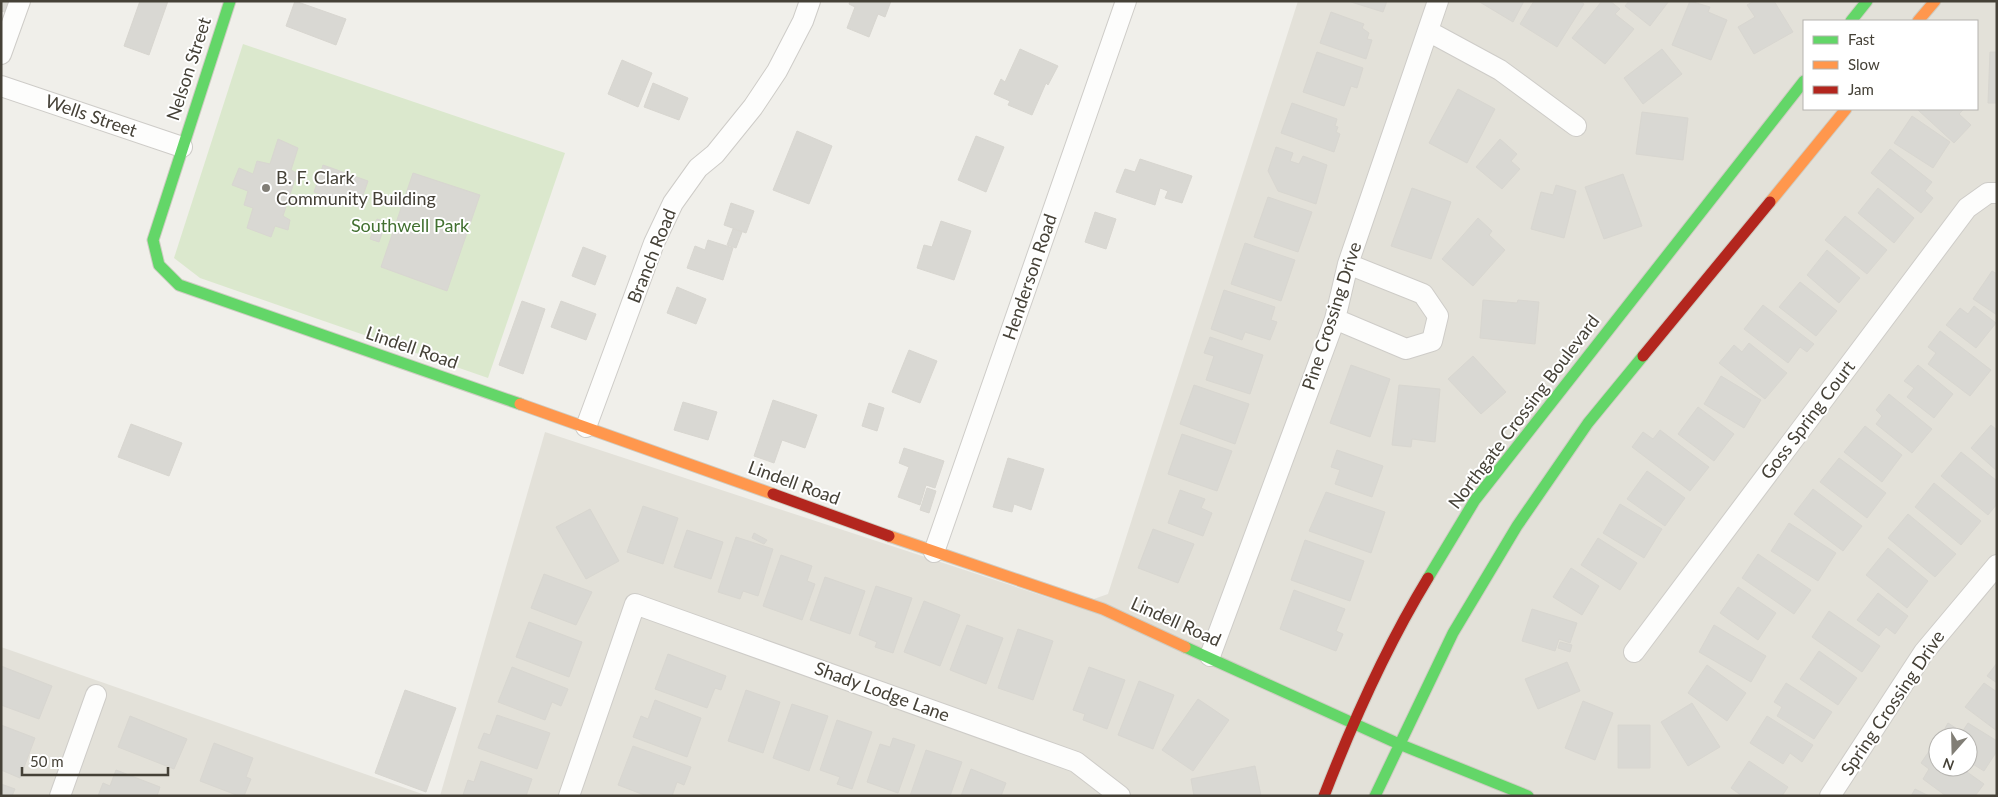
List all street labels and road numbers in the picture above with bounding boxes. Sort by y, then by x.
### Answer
street label: Nelson Street [161,14,215,123]
street label: Wells Street [43,89,141,141]
street label: Branch Road [622,205,680,306]
street label: Henderson Road [997,211,1061,343]
street label: Pine Crossing Drive [1297,239,1365,393]
street label: Northgate Crossing Boulevard [1443,310,1603,513]
street label: Lindell Road [363,321,461,373]
street label: Goss Spring Court [1755,355,1859,483]
street label: Lindell Road [745,455,843,509]
street label: Lindell Road [1128,591,1225,651]
street label: Spring Crossing Drive [1836,626,1949,779]
street label: Shady Lodge Lane [812,656,953,726]

